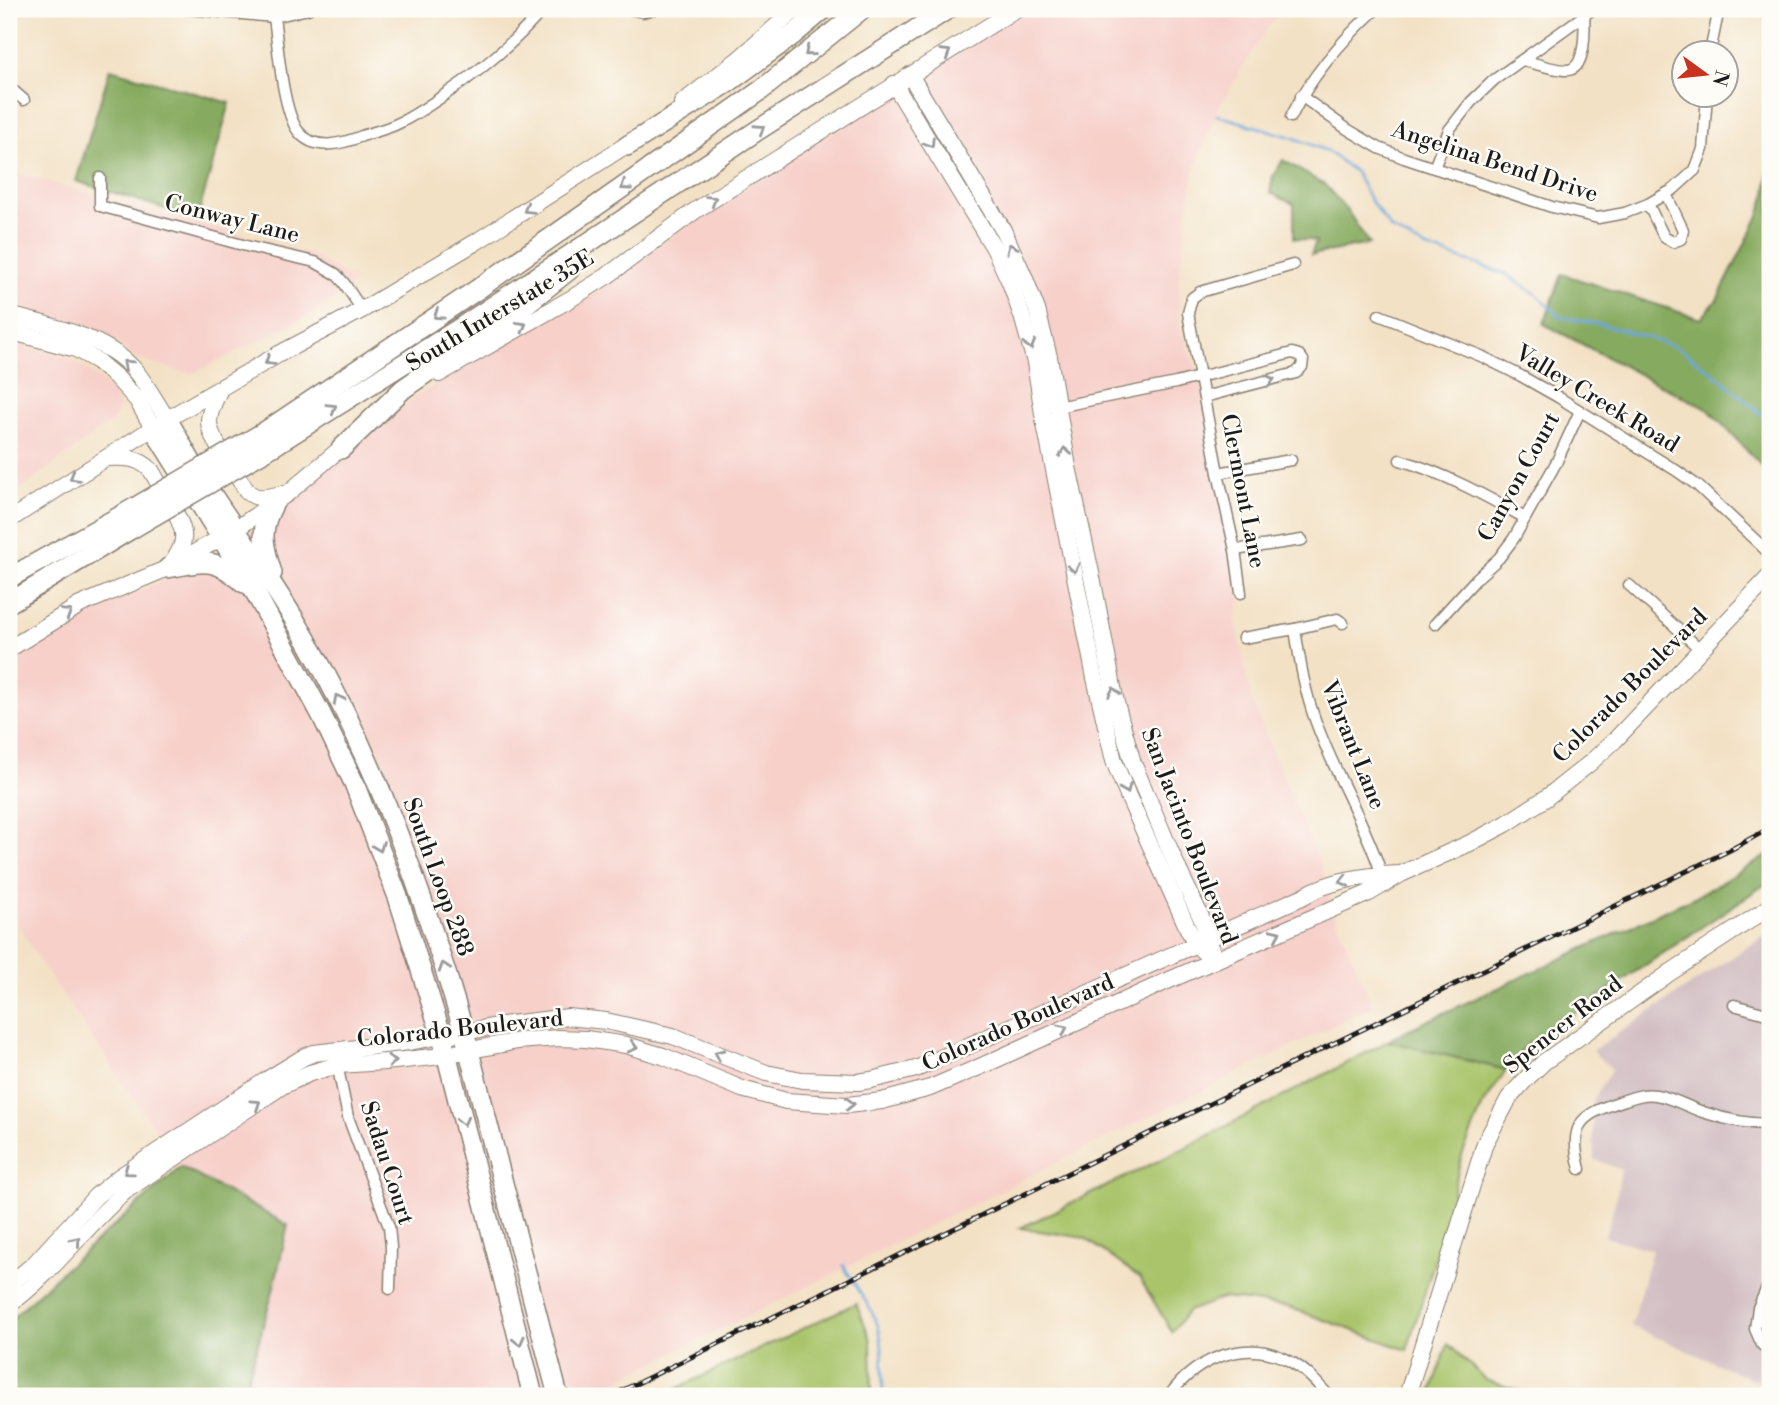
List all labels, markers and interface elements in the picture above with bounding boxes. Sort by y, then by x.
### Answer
north arrow [1670,38,1740,108]
one-way arrow [805,44,818,56]
one-way arrow [938,48,951,61]
text: N [1707,68,1734,89]
street label: Angelina Bend Drive [1387,115,1602,209]
one-way arrow [752,124,765,137]
one-way arrow [921,135,934,148]
one-way arrow [620,178,633,190]
street label: Conway Lane [162,189,302,249]
one-way arrow [704,195,717,208]
one-way arrow [522,201,535,214]
one-way arrow [1005,243,1019,255]
street label: South Interstate 35E [401,244,599,378]
one-way arrow [433,307,446,319]
one-way arrow [515,321,528,334]
one-way arrow [1022,339,1036,351]
street label: Valley Creek Road [1509,339,1684,459]
one-way arrow [263,352,276,365]
one-way arrow [123,360,136,372]
one-way arrow [1263,374,1275,388]
one-way arrow [325,404,338,417]
street label: Canyon Court [1472,407,1566,547]
street label: Clermont Lane [1214,412,1272,570]
one-way arrow [1058,446,1073,458]
one-way arrow [69,469,82,482]
one-way arrow [1065,562,1080,574]
street label: Colorado Boulevard [1547,603,1713,769]
one-way arrow [59,609,72,622]
street label: Vibrant Lane [1314,676,1391,813]
one-way arrow [1108,686,1123,698]
one-way arrow [333,694,347,706]
street label: San Jacinto Boulevard [1135,724,1243,948]
one-way arrow [1117,783,1131,795]
street label: South Loop 288 [396,794,480,960]
one-way arrow [370,840,384,852]
one-way arrow [1339,872,1351,887]
one-way arrow [1269,928,1281,942]
one-way arrow [438,961,453,973]
street label: Colorado Boulevard [918,968,1118,1078]
street label: Spencer Road [1498,970,1628,1080]
street label: Colorado Boulevard [356,1004,564,1054]
one-way arrow [1056,1023,1068,1037]
one-way arrow [626,1039,638,1054]
one-way arrow [714,1049,727,1063]
one-way arrow [386,1054,398,1069]
one-way arrow [846,1096,856,1112]
street label: Sadau Court [354,1098,420,1228]
one-way arrow [248,1099,261,1112]
one-way arrow [455,1115,469,1127]
one-way arrow [123,1162,135,1175]
one-way arrow [68,1237,80,1250]
one-way arrow [511,1335,525,1347]

